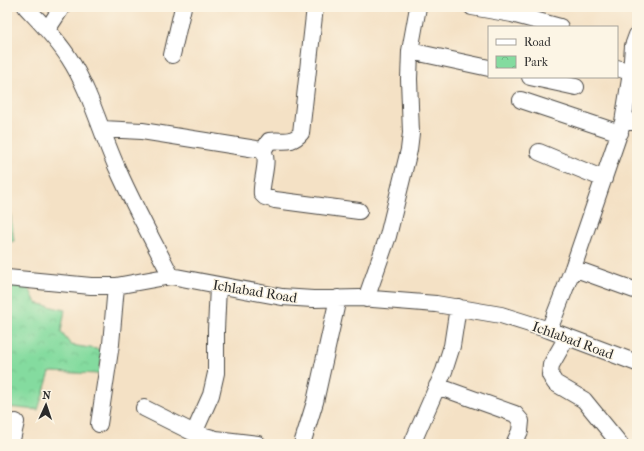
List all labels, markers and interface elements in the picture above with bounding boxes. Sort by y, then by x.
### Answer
legend [488,26,618,78]
text: Road [524,35,551,49]
text: Park [524,55,549,69]
street label: Ichlabad Road [212,276,299,307]
street label: Ichlabad Road [530,318,616,363]
north arrow [26,385,66,425]
text: N [42,389,52,402]

